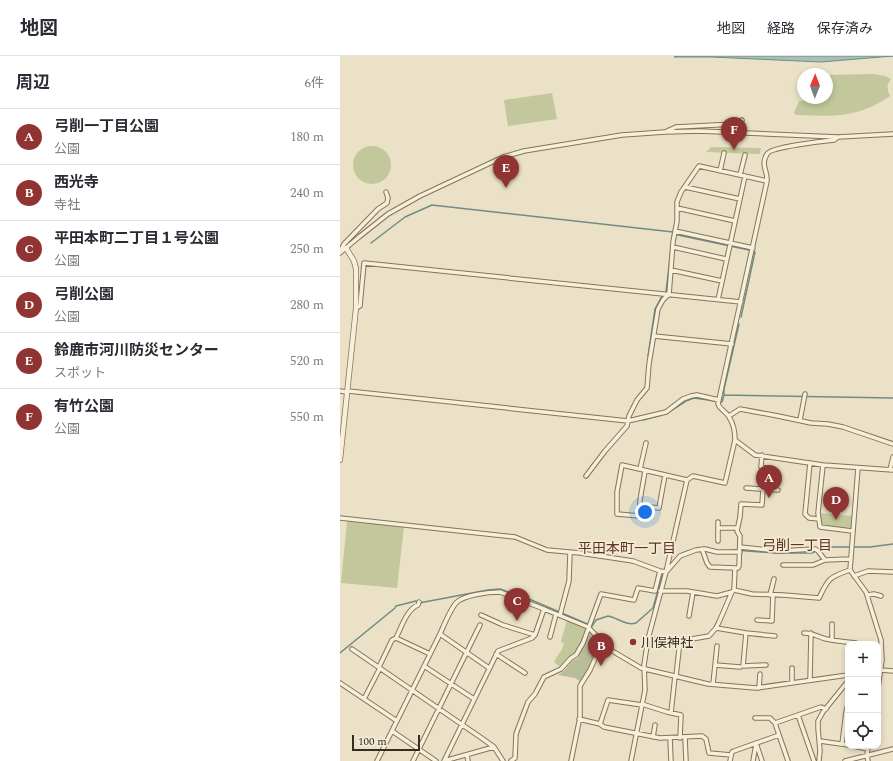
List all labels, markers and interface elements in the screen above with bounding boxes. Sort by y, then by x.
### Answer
text: 地図 [20,14,58,43]
text: 地図 [717,18,745,39]
text: 経路 [767,18,795,39]
text: 保存済み [817,18,873,39]
north arrow [797,68,833,104]
text: 周辺 [16,70,50,96]
text: 6件 [304,73,324,93]
text: 弓削一丁目公園 [54,115,159,138]
pin: F [721,117,747,150]
text: A [24,127,34,147]
text: 180 m [290,127,324,147]
text: 公園 [54,139,80,159]
pin: E [493,155,519,188]
text: 西光寺 [54,171,99,194]
text: B [24,183,34,203]
text: 240 m [290,183,324,203]
text: 寺社 [54,195,80,215]
text: 平田本町二丁目１号公園 [54,227,219,250]
text: C [24,239,34,259]
text: 250 m [290,239,324,259]
text: 公園 [54,251,80,271]
text: 弓削公園 [54,283,114,306]
text: D [24,295,34,315]
text: 280 m [290,295,324,315]
text: 公園 [54,307,80,327]
text: 鈴鹿市河川防災センター [54,339,219,362]
text: E [25,351,33,371]
text: 520 m [290,351,324,371]
text: スポット [54,363,106,383]
text: 有竹公園 [54,395,114,418]
text: F [25,407,33,427]
text: 550 m [290,407,324,427]
text: 公園 [54,419,80,439]
pin: A [756,465,782,498]
pin: D [823,487,849,520]
your location [635,502,655,522]
district label: 弓削一丁目 [762,535,832,556]
district label: 平田本町一丁目 [578,538,676,559]
pin: C [504,588,530,621]
pin: B [588,633,614,666]
place label: 川俣神社 [641,633,693,653]
marker: 川俣神社 [628,637,638,647]
map controls [845,641,881,749]
button: + [845,641,881,677]
button: − [845,677,881,713]
button: locate [845,713,881,749]
scale bar [352,733,420,752]
text: 100 m [358,733,387,750]

